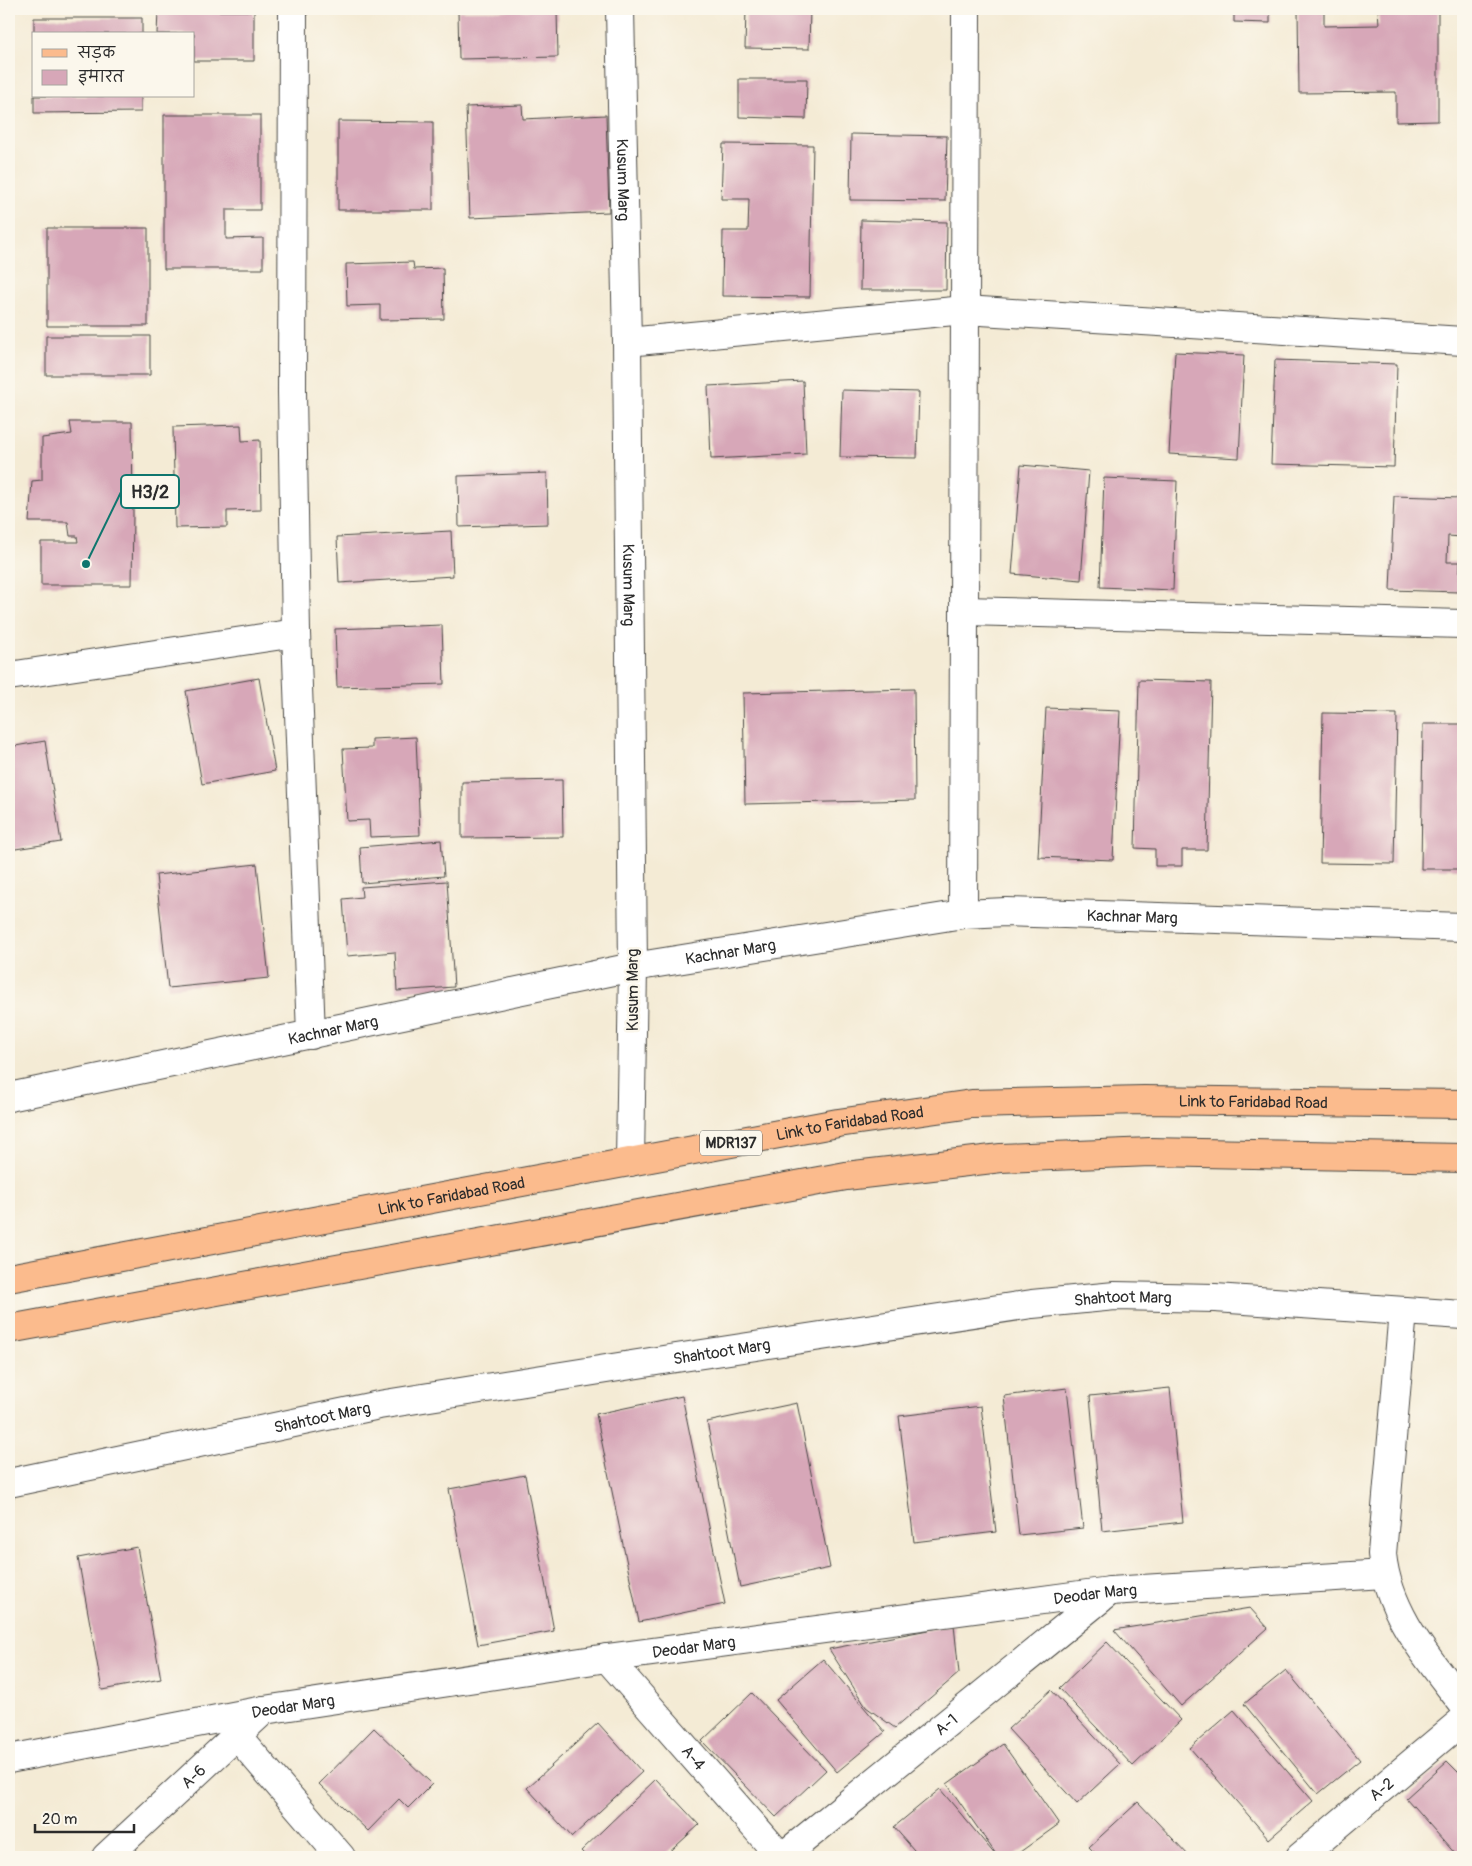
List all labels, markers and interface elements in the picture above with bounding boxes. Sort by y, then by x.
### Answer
legend [32,32,195,98]
text: सड़क [77,44,116,63]
text: इमारत [78,68,125,87]
street label: Kusum Marg [612,138,633,221]
callout: H3/2 [121,475,179,508]
text: H3/2 [131,481,169,504]
street label: Kusum Marg [618,544,639,626]
street label: Kachnar Marg [1086,906,1178,929]
street label: Kachnar Marg [684,935,777,969]
street label: Kusum Marg [623,949,643,1031]
street label: Kachnar Marg [287,1011,380,1050]
street label: Link to Faridabad Road [1178,1091,1328,1113]
street label: Link to Faridabad Road [774,1102,925,1145]
road number: MDR137 [700,1130,762,1156]
street label: Link to Faridabad Road [376,1173,527,1220]
street label: Shahtoot Marg [1073,1287,1172,1311]
street label: Shahtoot Marg [672,1335,772,1369]
street label: Shahtoot Marg [272,1398,372,1438]
street label: Deodar Marg [1052,1580,1138,1609]
street label: Deodar Marg [651,1632,737,1663]
street label: Deodar Marg [250,1690,336,1723]
street label: A-1 [931,1710,962,1740]
street label: A-4 [677,1741,709,1775]
street label: A-6 [177,1760,210,1793]
street label: A-2 [1365,1773,1398,1806]
scale bar [35,1801,134,1833]
text: 20 m [42,1810,77,1829]

